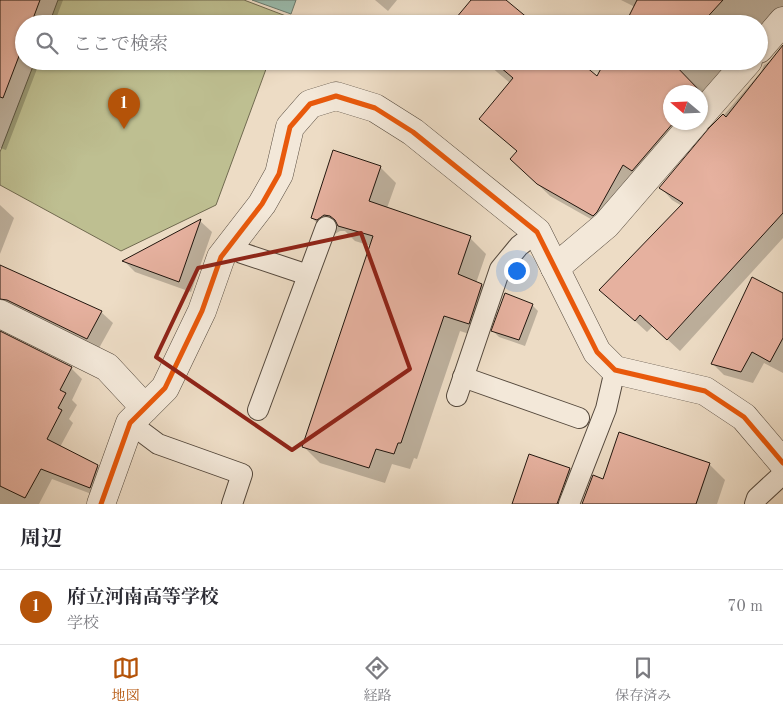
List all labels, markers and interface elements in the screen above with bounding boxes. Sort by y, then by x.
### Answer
search box [15,15,768,70]
icon: search [33,29,61,57]
text: ここで検索 [73,36,168,55]
north arrow [663,85,708,130]
pin: 1 [108,88,140,129]
your location [504,258,530,284]
text: 周辺 [20,529,62,550]
text: 府立河南高等学校 [67,589,219,608]
text: 1 [31,599,41,615]
text: 70 m [727,599,763,615]
text: 学校 [67,616,99,632]
tab: 地図 [112,654,140,705]
tab: 経路 [363,654,391,705]
tab: 保存済み [615,654,671,705]

